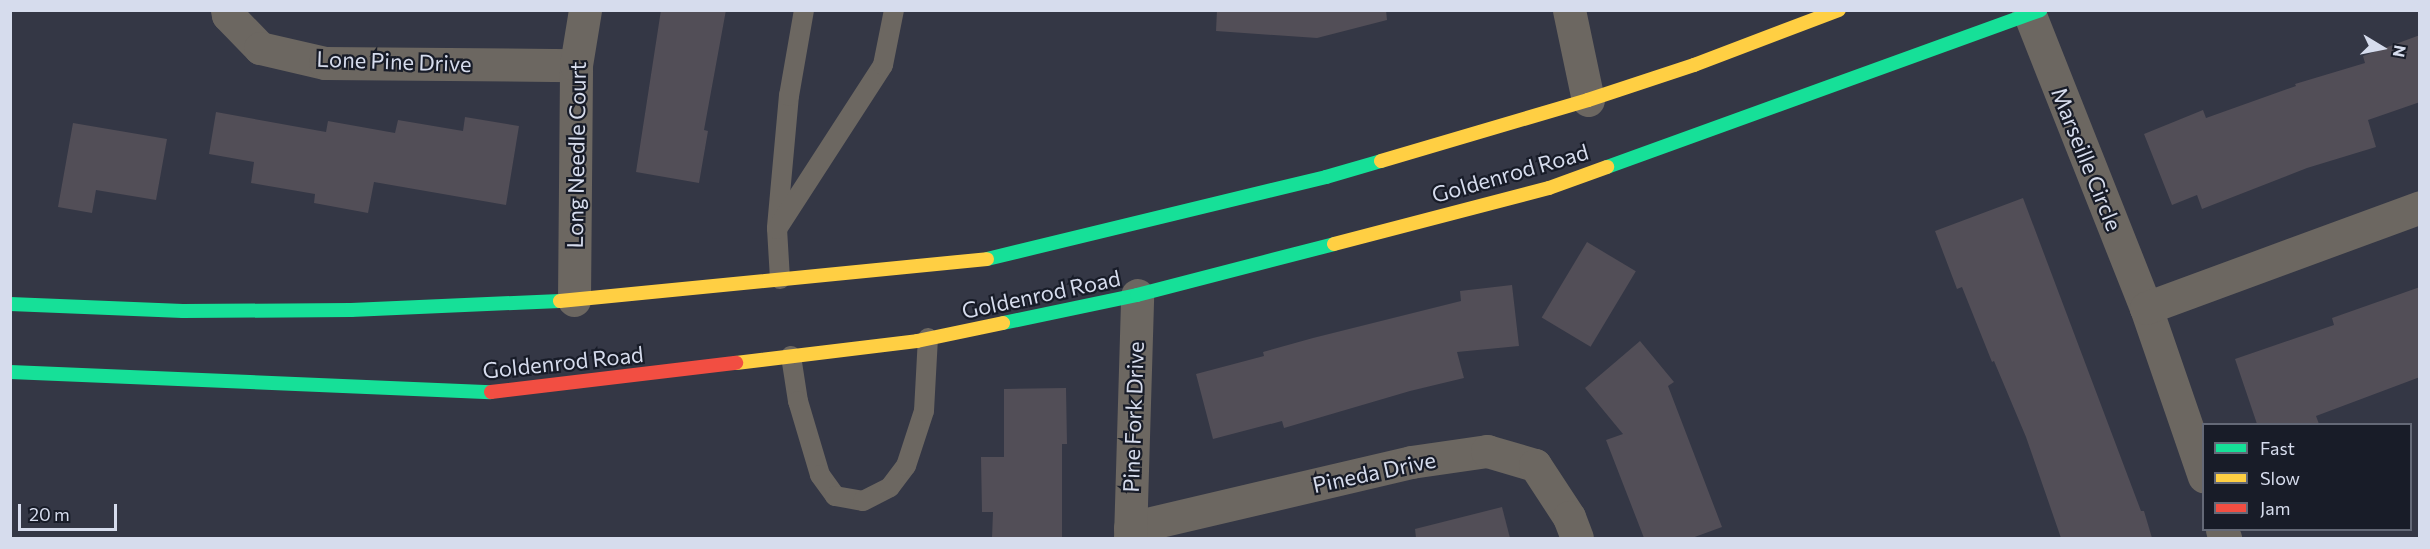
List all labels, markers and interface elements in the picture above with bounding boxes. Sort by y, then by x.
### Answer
north arrow [2352,18,2412,78]
text: N [2390,44,2411,59]
street label: Lone Pine Drive [316,45,472,77]
street label: Long Needle Court [561,61,591,249]
street label: Marseille Circle [2046,83,2128,235]
street label: Goldenrod Road [1429,138,1591,208]
street label: Goldenrod Road [959,264,1123,324]
street label: Goldenrod Road [481,340,645,384]
street label: Pine Fork Drive [1117,341,1149,493]
legend [2202,423,2412,531]
text: Fast [2260,437,2295,459]
street label: Pineda Drive [1310,446,1438,498]
text: Slow [2260,467,2300,489]
scale bar [21,492,120,530]
text: Jam [2260,497,2290,519]
text: 20 m [29,503,70,525]

